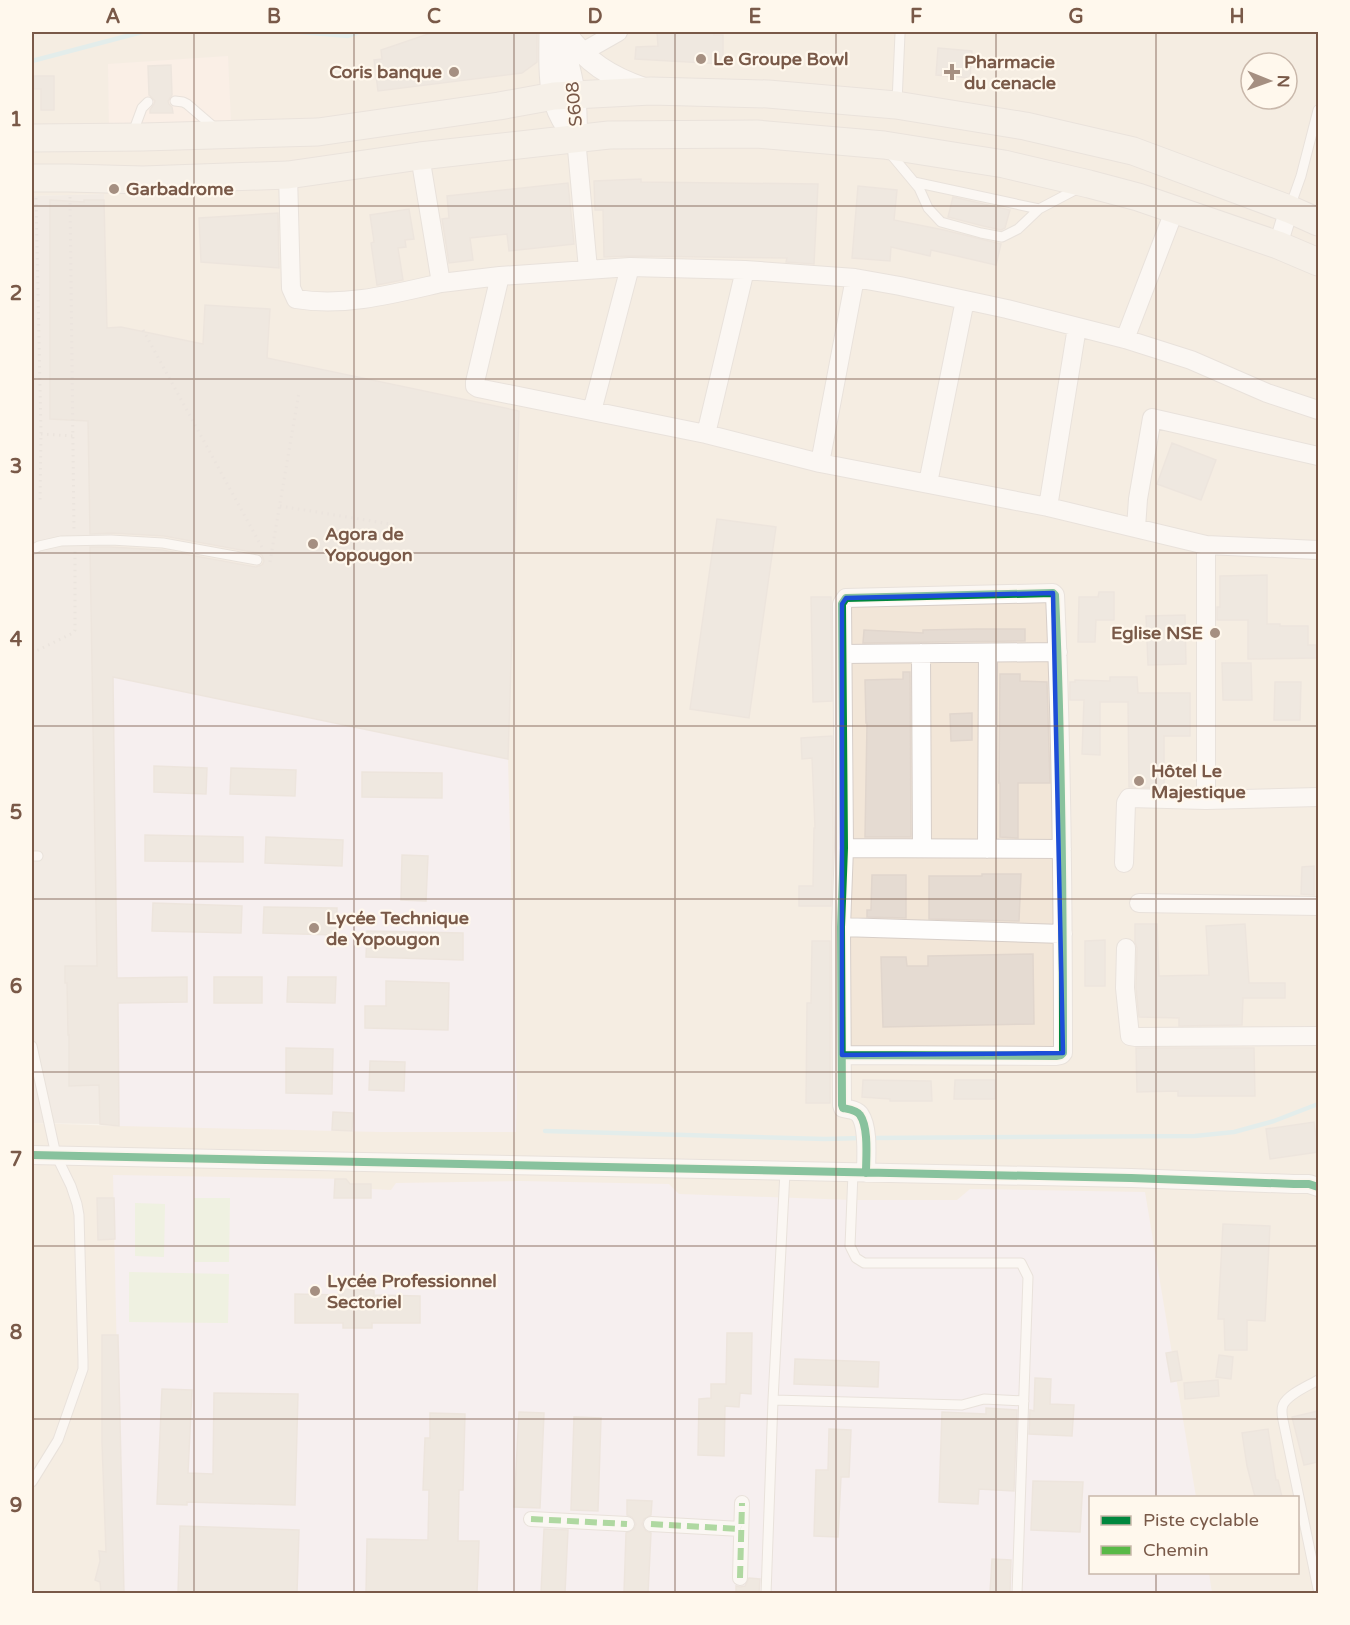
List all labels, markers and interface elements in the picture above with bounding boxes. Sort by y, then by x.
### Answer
text: A [106,5,121,29]
text: B [267,5,281,29]
text: C [427,5,441,29]
text: D [587,5,603,29]
text: E [749,5,762,29]
text: F [910,5,922,29]
text: G [1068,5,1084,29]
text: H [1229,5,1245,29]
place label: Le Groupe Bowl [713,48,849,70]
place label: Pharmacie du cenacle [964,51,1056,94]
north arrow [1239,51,1299,111]
marker: Le Groupe Bowl [694,52,708,66]
place label: Coris banque [329,61,442,83]
marker: Coris banque [447,65,461,79]
marker: Pharmacie du cenacle [945,65,959,79]
text: N [1273,75,1293,88]
street label: S608 [561,81,587,127]
text: 1 [10,108,22,132]
place label: Garbadrome [126,178,234,200]
marker: Garbadrome [107,182,121,196]
text: 2 [10,282,22,306]
text: 3 [10,455,22,479]
place label: Agora de Yopougon [325,523,413,566]
marker: Agora de Yopougon [306,537,320,551]
place label: Eglise NSE [1111,622,1203,644]
marker: Eglise NSE [1208,626,1222,640]
text: 4 [10,628,23,652]
place label: Hôtel Le Majestique [1151,760,1246,803]
marker: Hôtel Le Majestique [1132,774,1146,788]
text: 5 [10,801,22,825]
place label: Lycée Technique de Yopougon [326,907,469,950]
marker: Lycée Technique de Yopougon [307,921,321,935]
text: 6 [10,975,22,999]
text: 7 [10,1148,22,1172]
place label: Lycée Professionnel Sectoriel [327,1270,497,1313]
marker: Lycée Professionnel Sectoriel [308,1284,322,1298]
text: 8 [10,1321,22,1345]
text: 9 [10,1494,22,1518]
legend [1089,1496,1299,1574]
text: Piste cyclable [1143,1509,1259,1531]
text: Chemin [1143,1539,1209,1561]

